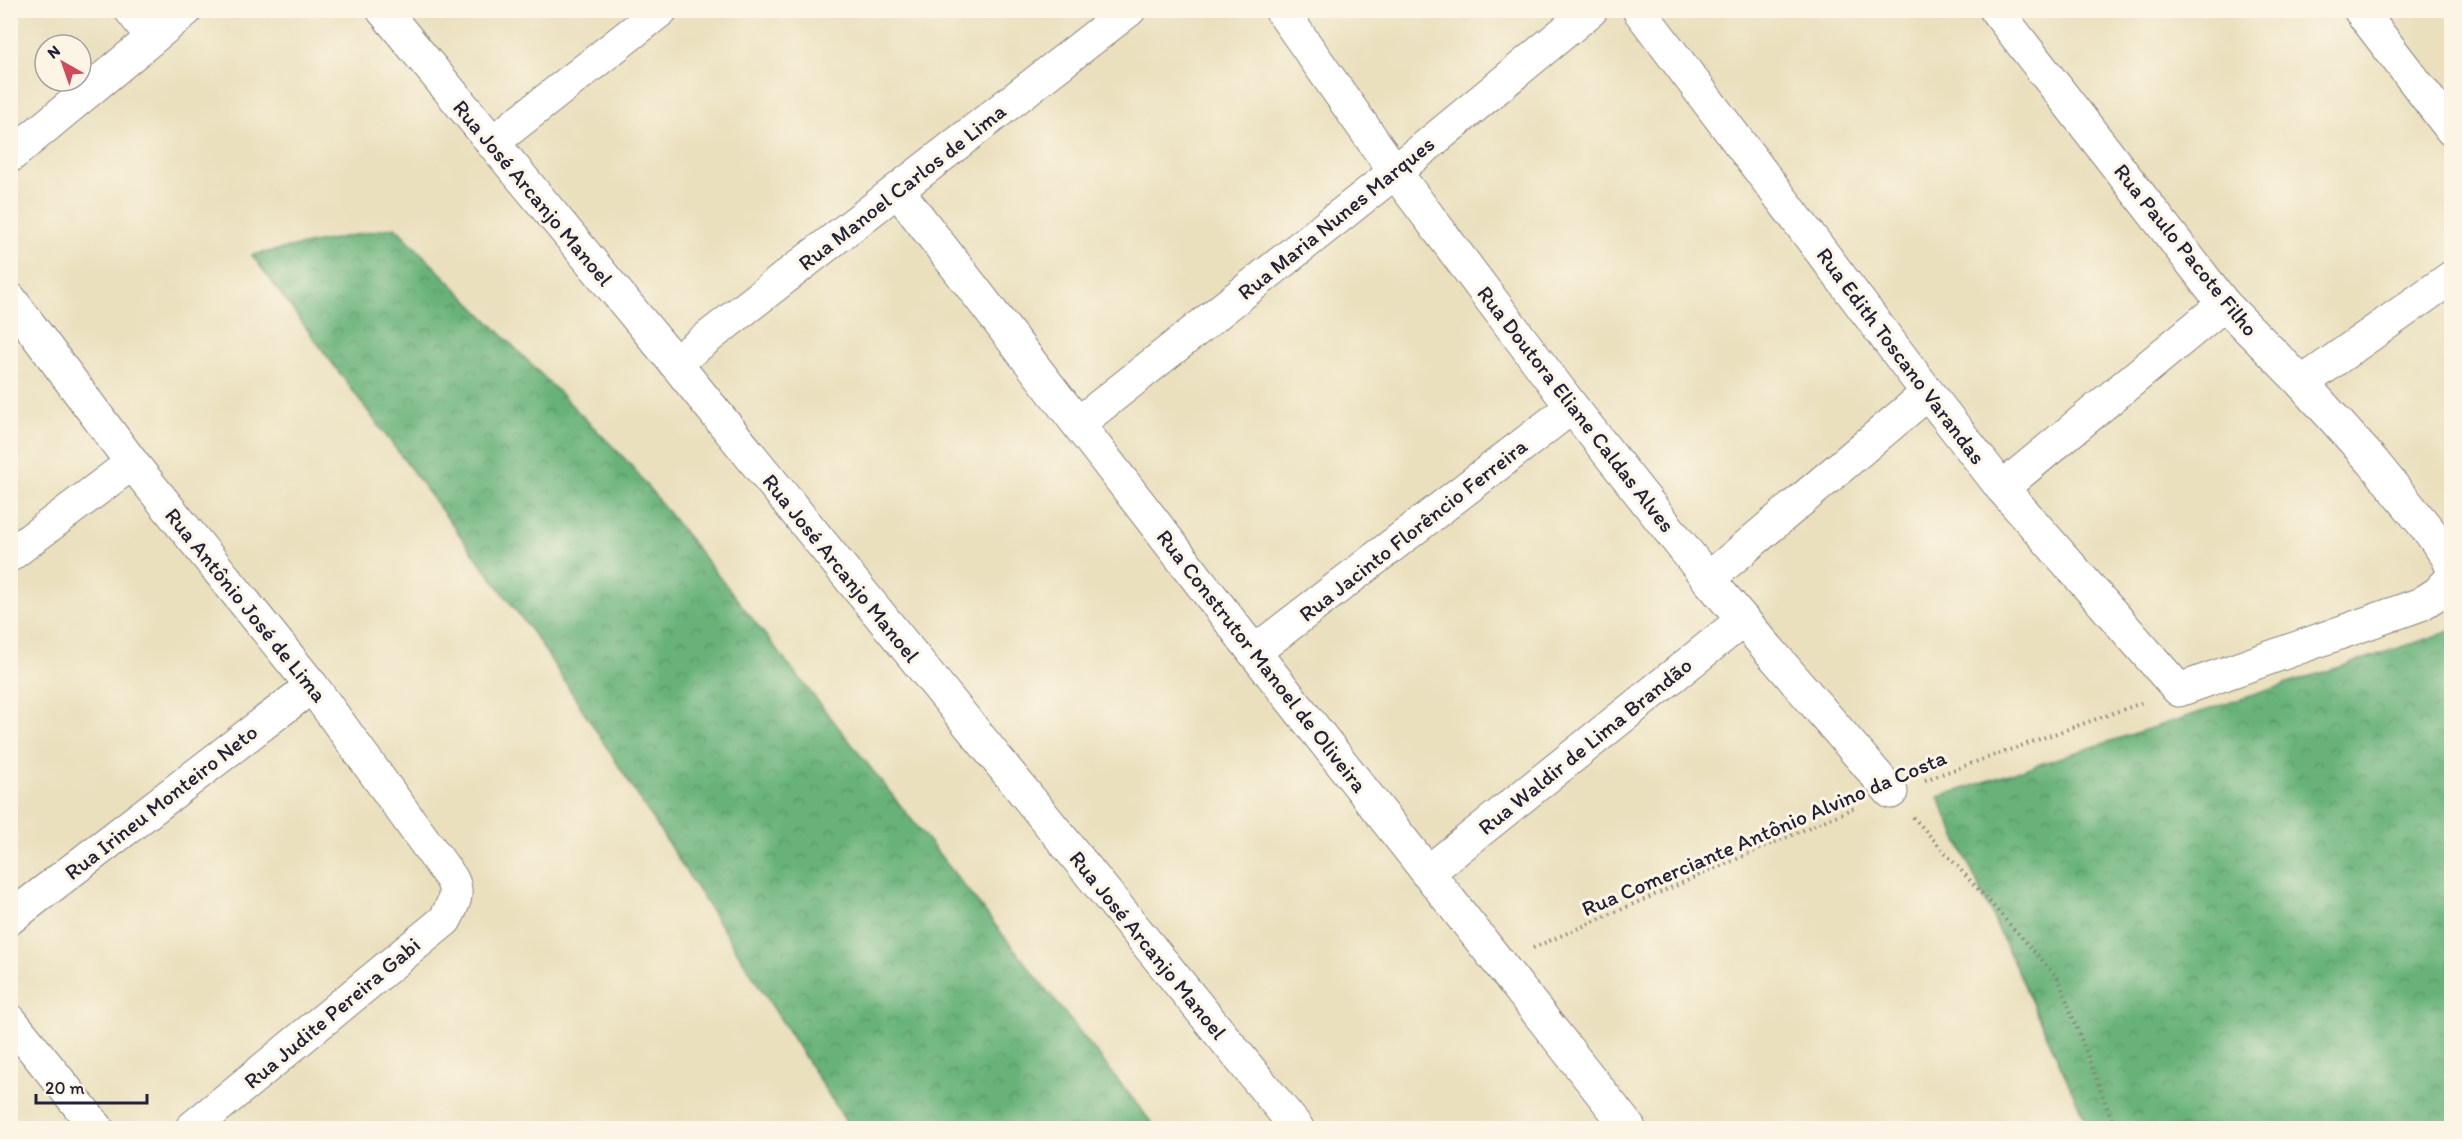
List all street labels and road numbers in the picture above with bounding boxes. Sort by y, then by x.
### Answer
street label: Rua José Arcanjo Manoel [447,94,619,292]
street label: Rua Manoel Carlos de Lima [793,97,1012,276]
street label: Rua Maria Nunes Marques [1232,130,1440,306]
street label: Rua Paulo Pacote Filho [2108,158,2264,342]
street label: Rua Edith Toscano Varandas [1811,242,1991,470]
street label: Rua Doutora Eliane Caldas Alves [1471,280,1681,538]
street label: Rua Jacinto Florêncio Ferreira [1294,432,1533,627]
street label: Rua José Arcanjo Manoel [757,468,925,668]
street label: Rua Antônio José de Lima [159,502,333,708]
street label: Rua Construtor Manoel de Oliveira [1151,524,1374,798]
street label: Rua Waldir de Lima Brandão [1473,651,1697,841]
street label: Rua Irineu Monteiro Neto [59,718,263,886]
street label: Rua Comerciante Antônio Alvino da Costa [1578,743,1951,922]
street label: Rua José Arcanjo Manoel [1064,845,1232,1045]
street label: Rua Judite Pereira Gabi [238,931,426,1095]

